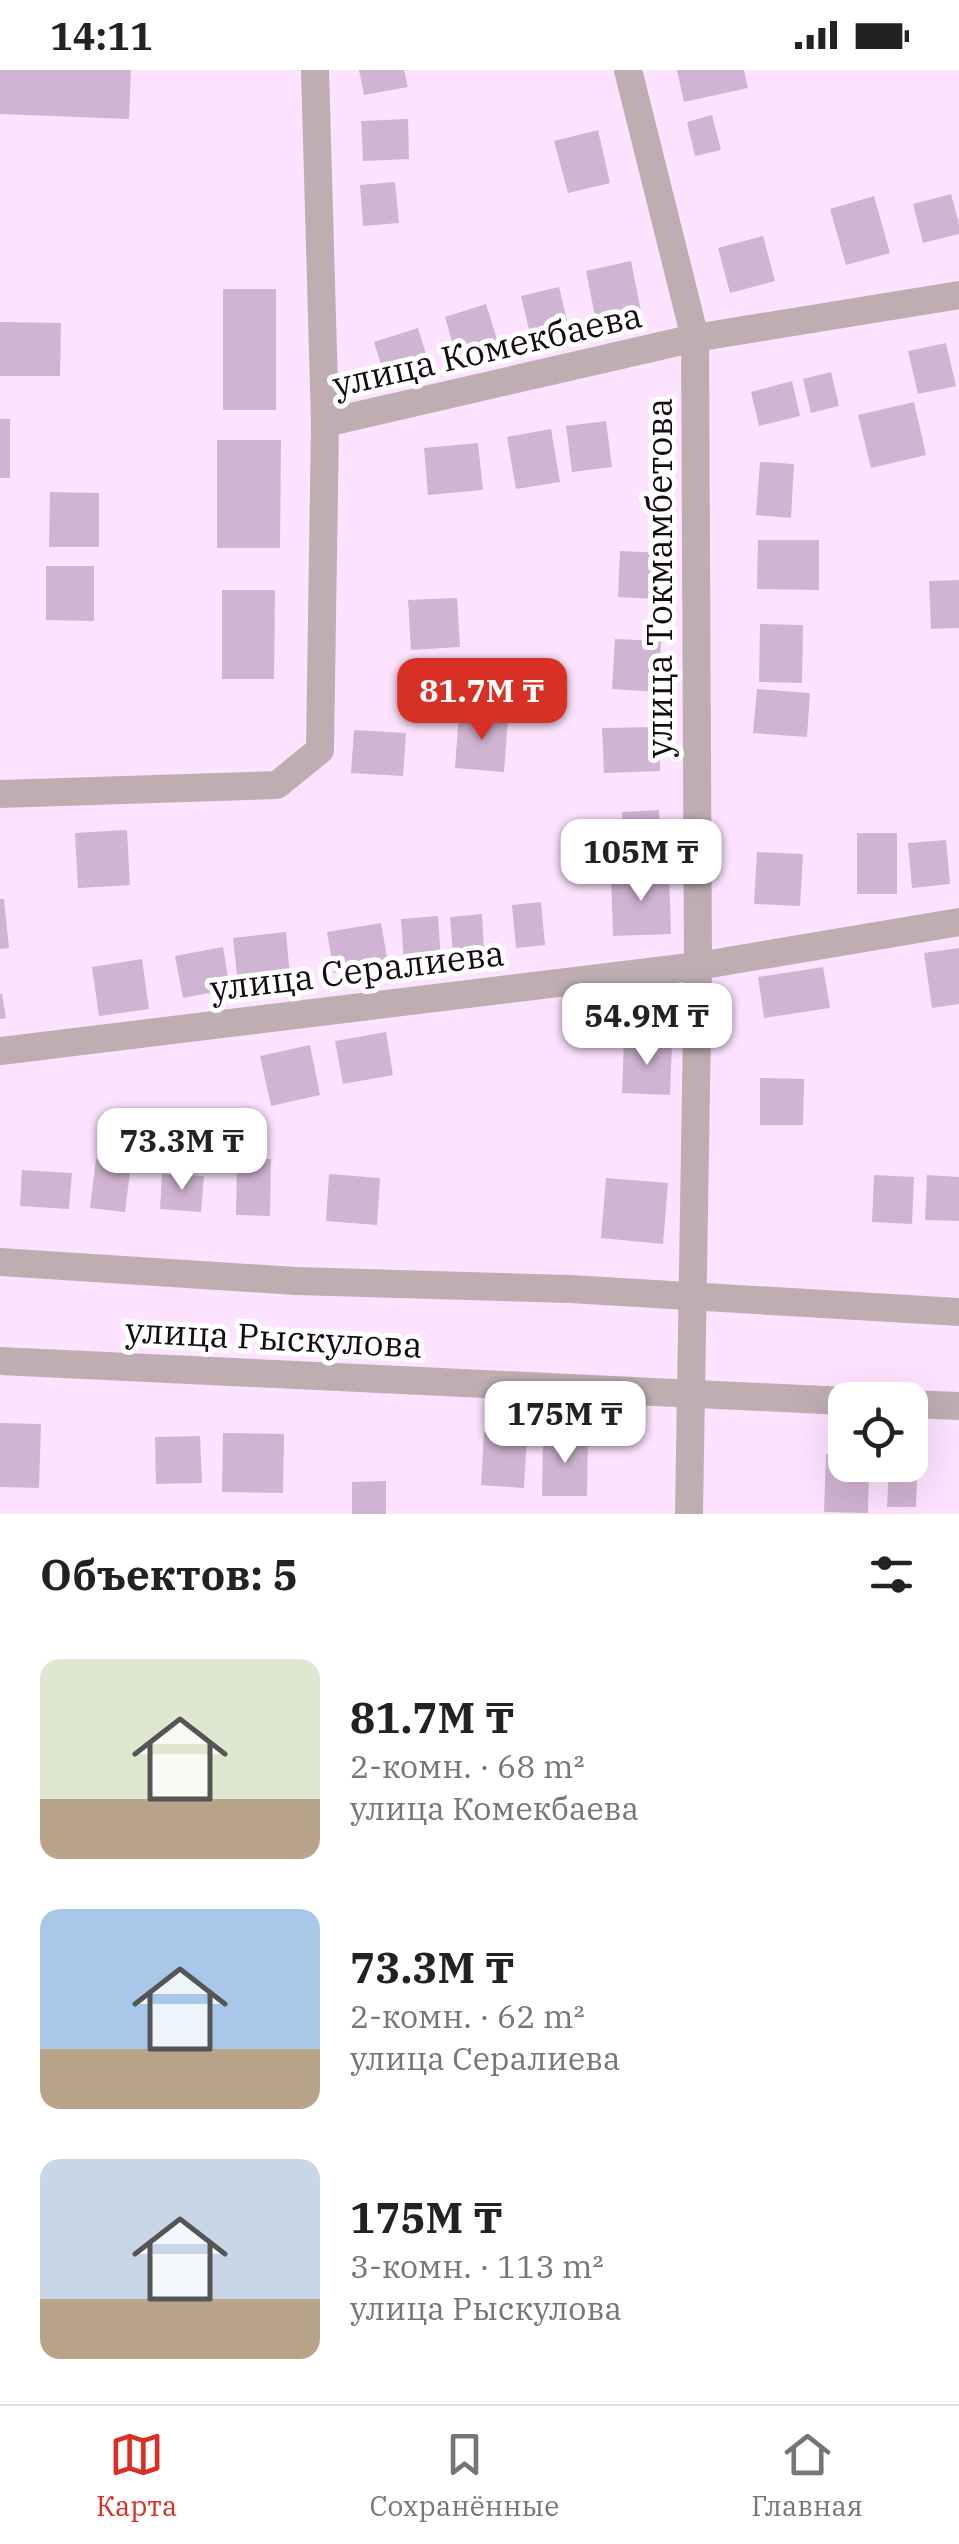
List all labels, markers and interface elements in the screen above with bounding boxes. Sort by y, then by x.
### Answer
text: 14:11 [50,11,153,60]
street label: улица Комекбаева [328,291,646,407]
street label: улица Токмамбетова [636,398,682,758]
pin: 81.7M ₸ [390,658,574,743]
text: 81.7M ₸ [419,669,545,711]
pin: 105M ₸ [560,819,722,904]
text: 105M ₸ [583,830,699,872]
street label: улица Сералиева [207,929,507,1011]
pin: 54.9M ₸ [555,983,739,1068]
text: 54.9M ₸ [584,994,710,1036]
pin: 73.3M ₸ [90,1108,274,1193]
text: 73.3M ₸ [119,1119,245,1161]
street label: улица Рыскулова [124,1306,424,1368]
pin: 175M ₸ [484,1381,646,1466]
map controls [828,1382,928,1482]
button: locate [828,1382,928,1482]
text: 175M ₸ [507,1392,623,1434]
text: Объектов: 5 [40,1547,298,1602]
icon: filters [864,1547,919,1602]
text: 81.7M ₸ [350,1690,515,1745]
icon: home [120,1699,240,1819]
text: 2-комн. · 68 m² [350,1745,584,1787]
text: улица Комекбаева [350,1787,639,1829]
text: 73.3M ₸ [350,1940,515,1995]
icon: home [120,1949,240,2069]
text: 2-комн. · 62 m² [350,1995,584,2037]
text: улица Сералиева [350,2037,621,2079]
text: 175M ₸ [350,2190,503,2245]
icon: home [120,2199,240,2319]
text: 3-комн. · 113 m² [350,2245,604,2287]
text: улица Рыскулова [350,2287,622,2329]
tab: Карта [96,2427,177,2524]
tab: Сохранённые [370,2427,559,2524]
tab: Главная [751,2427,863,2524]

